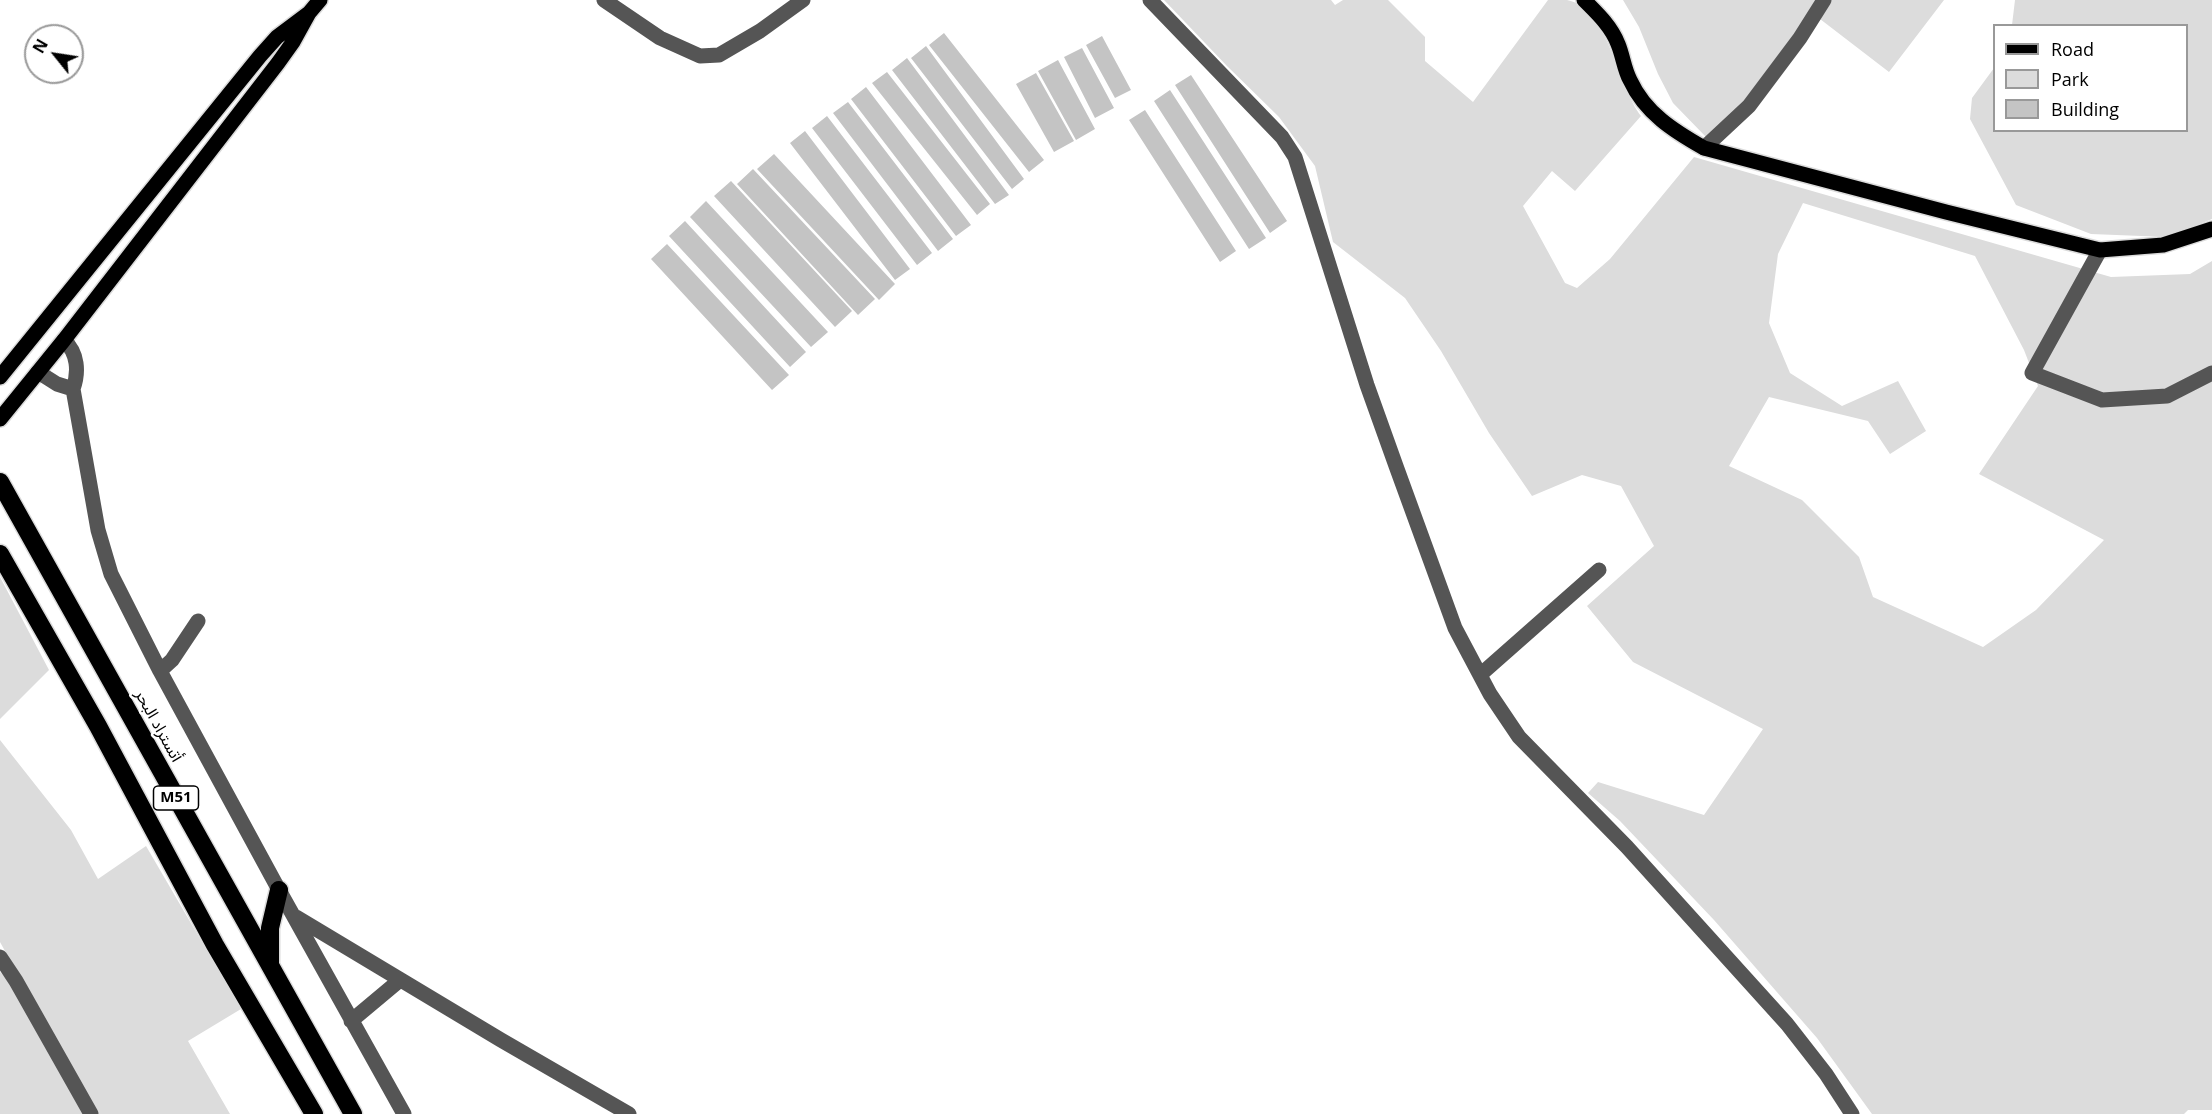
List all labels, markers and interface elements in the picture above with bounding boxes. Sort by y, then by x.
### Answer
north arrow [24,24,84,84]
legend [1993,24,2188,132]
text: N [27,35,53,57]
text: Road [2051,37,2094,61]
text: Park [2051,67,2089,91]
text: Building [2051,97,2119,121]
street label: أتستراد البحر [130,687,186,765]
road number: M51 [154,786,198,810]

